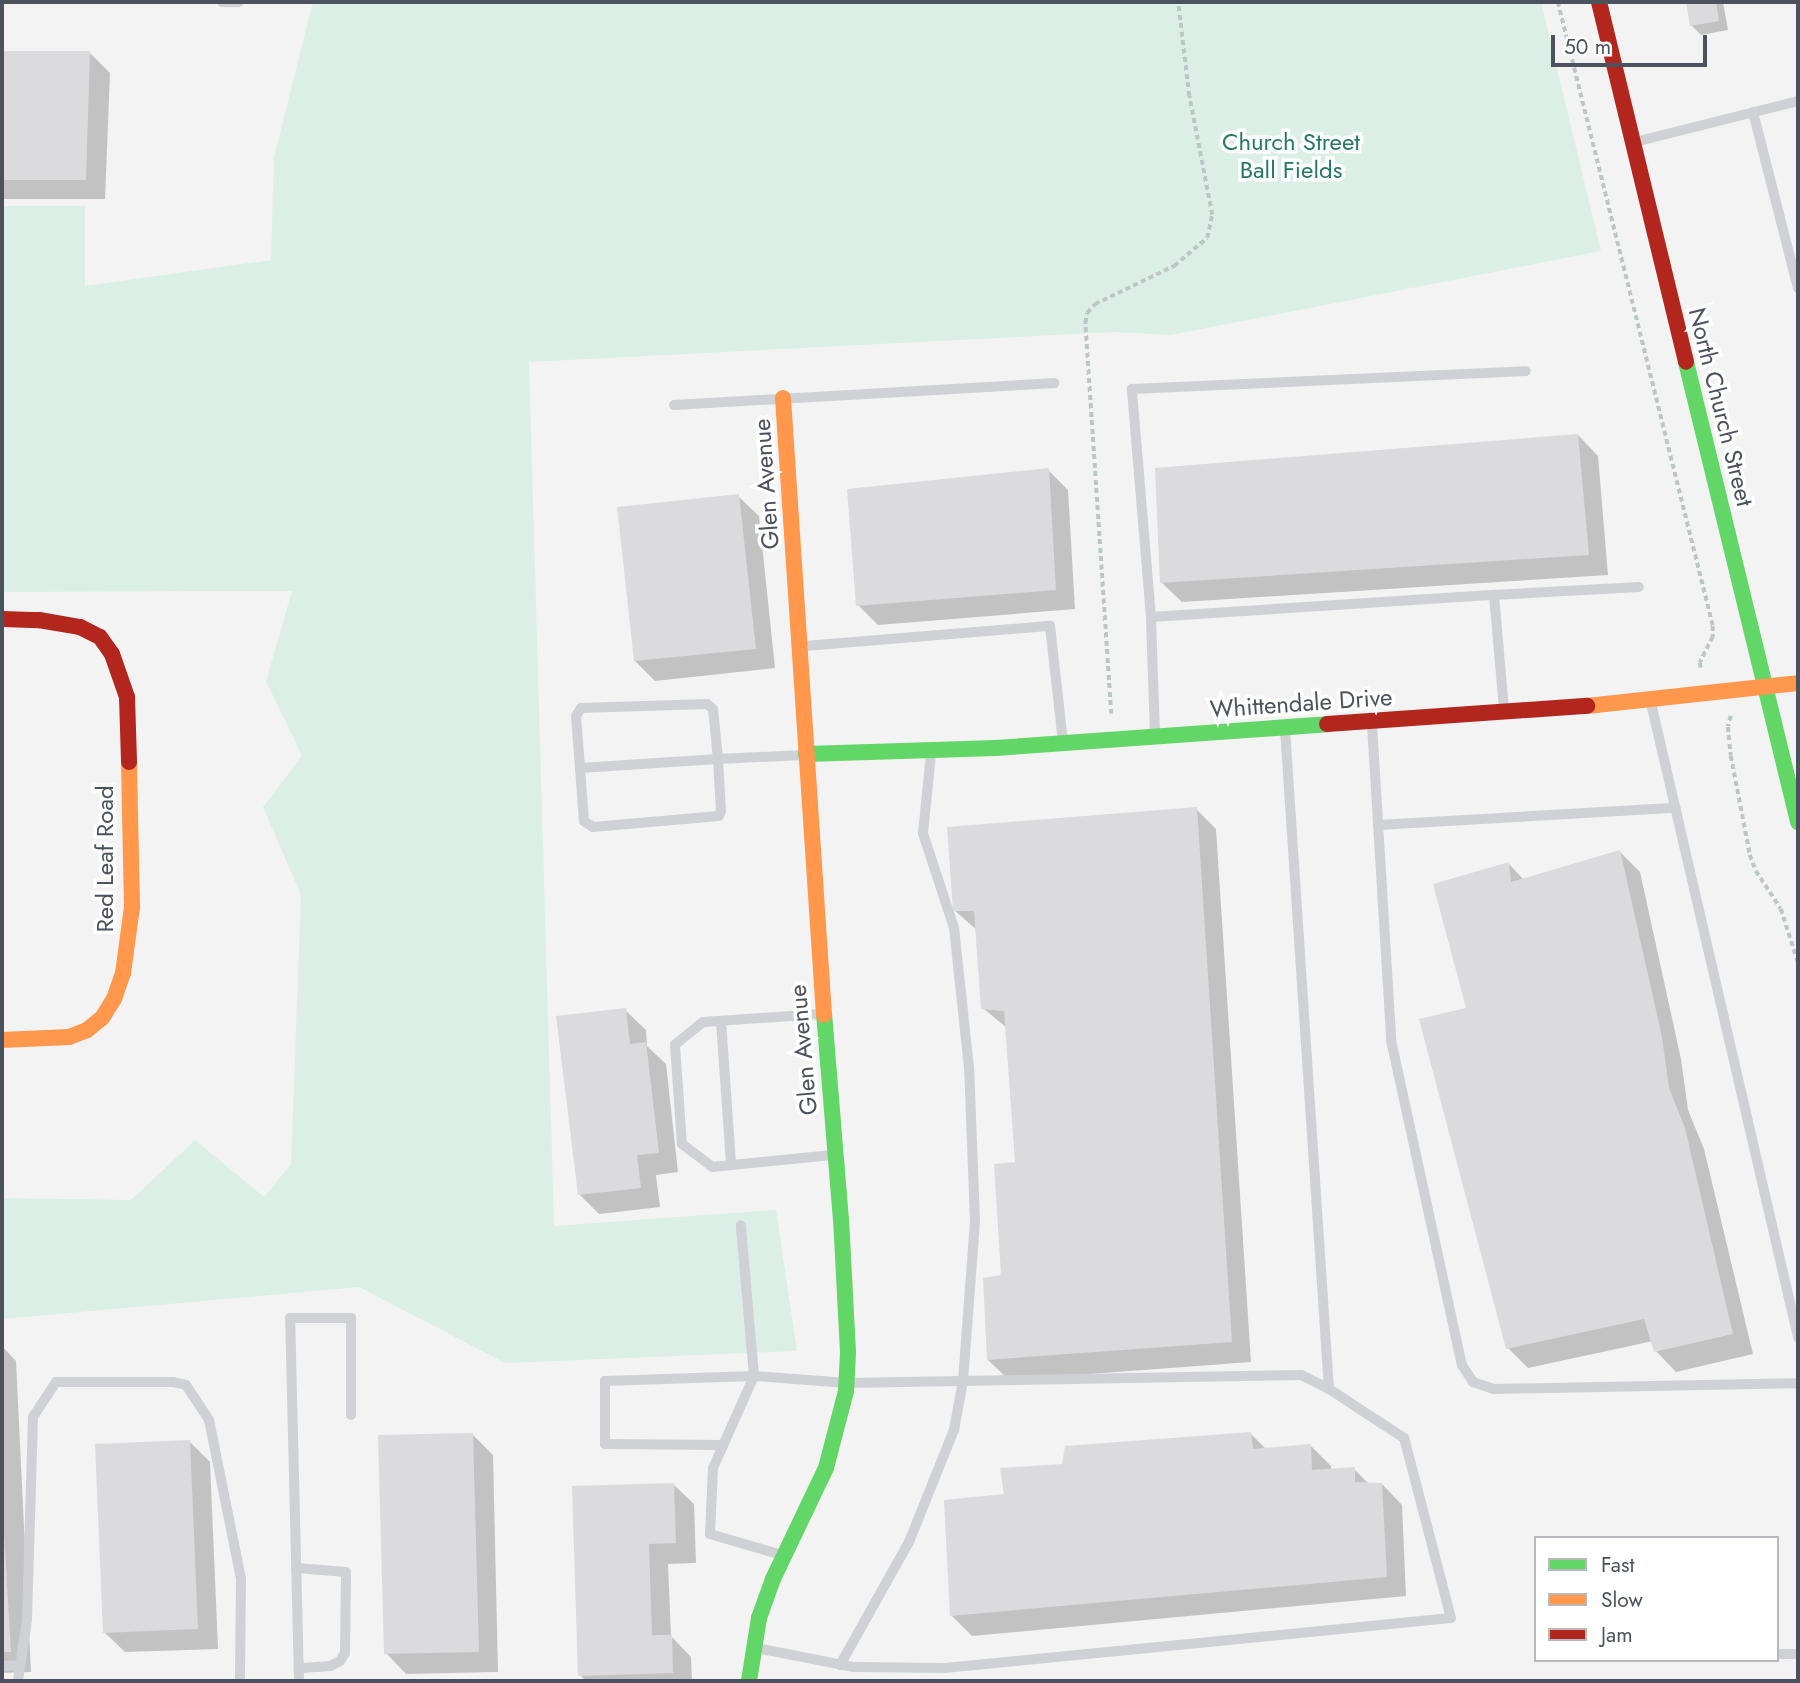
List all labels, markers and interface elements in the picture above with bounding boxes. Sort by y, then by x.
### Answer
scale bar [1555,21,1711,65]
text: 50 m [1564,32,1611,62]
park label: Church Street Ball Fields [1222,128,1360,184]
street label: North Church Street [1682,305,1760,509]
street label: Glen Avenue [747,418,785,550]
street label: Whittendale Drive [1209,682,1393,724]
street label: Red Leaf Road [91,785,119,933]
street label: Glen Avenue [783,983,823,1117]
legend [1534,1536,1779,1662]
text: Fast [1601,1550,1634,1580]
text: Slow [1601,1585,1643,1615]
text: Jam [1601,1620,1633,1650]

